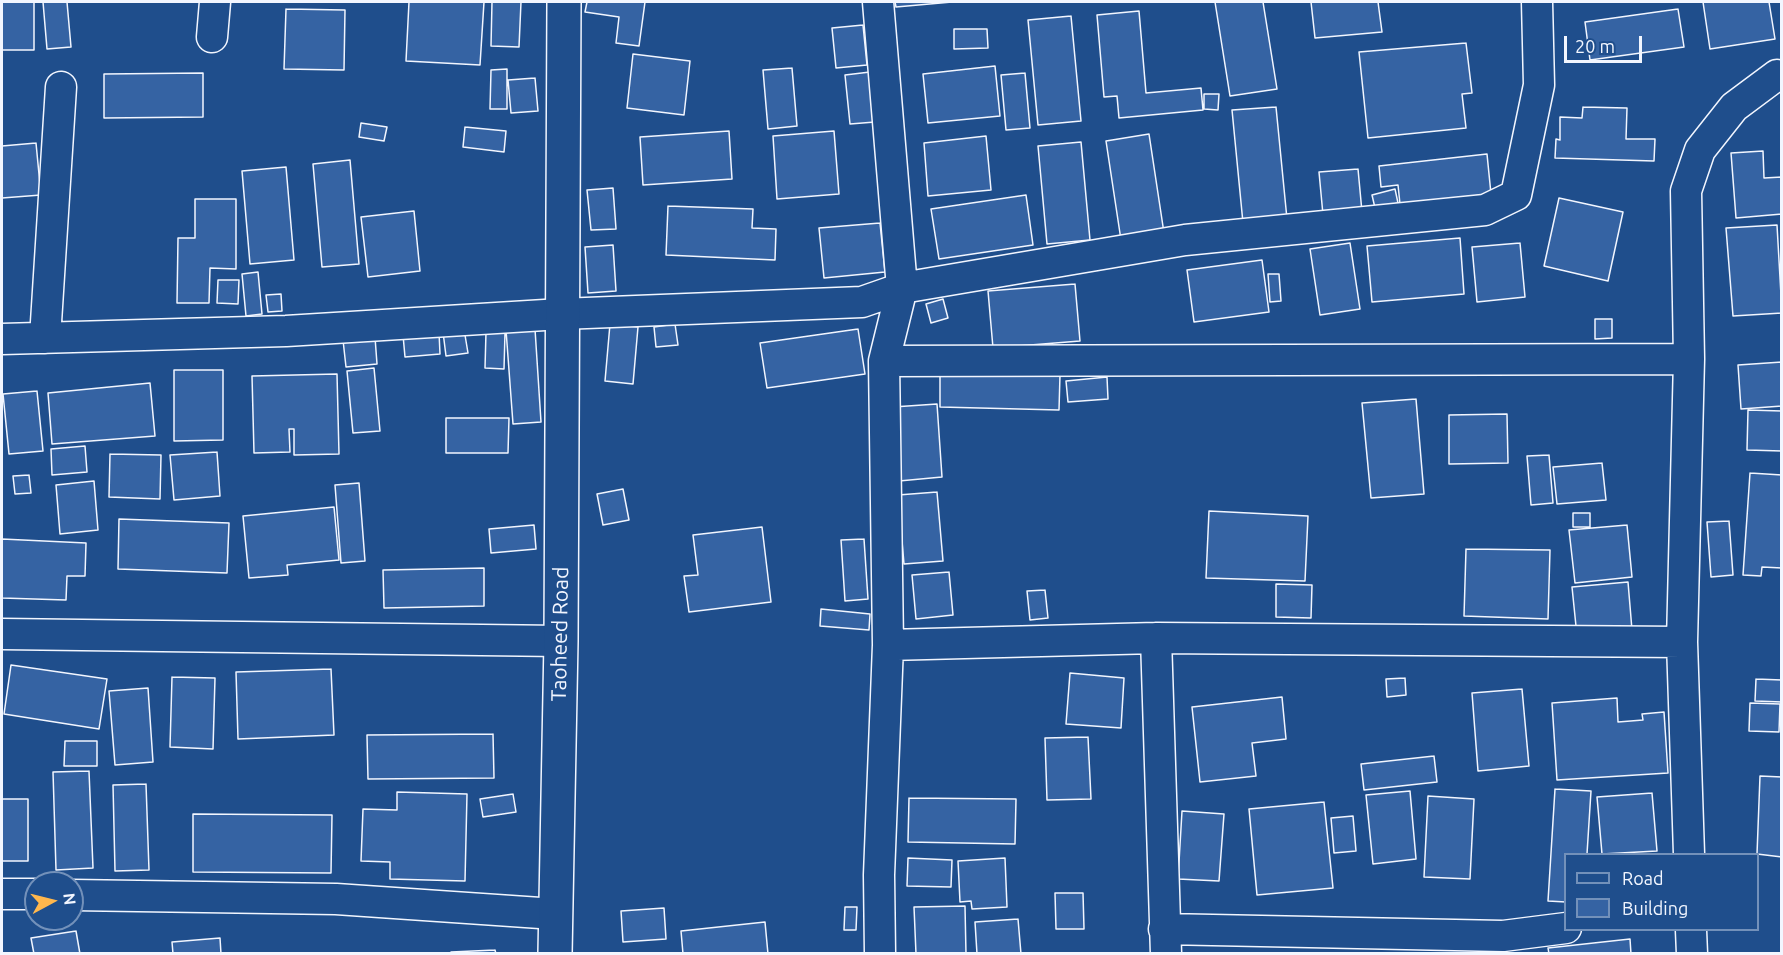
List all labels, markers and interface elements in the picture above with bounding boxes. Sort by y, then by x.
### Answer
scale bar [1567,24,1645,62]
text: 20 m [1575,36,1615,56]
street label: Taoheed Road [546,566,574,702]
legend [1564,853,1759,931]
text: Road [1622,868,1664,888]
north arrow [24,871,84,931]
text: N [60,892,80,906]
text: Building [1622,898,1688,918]

